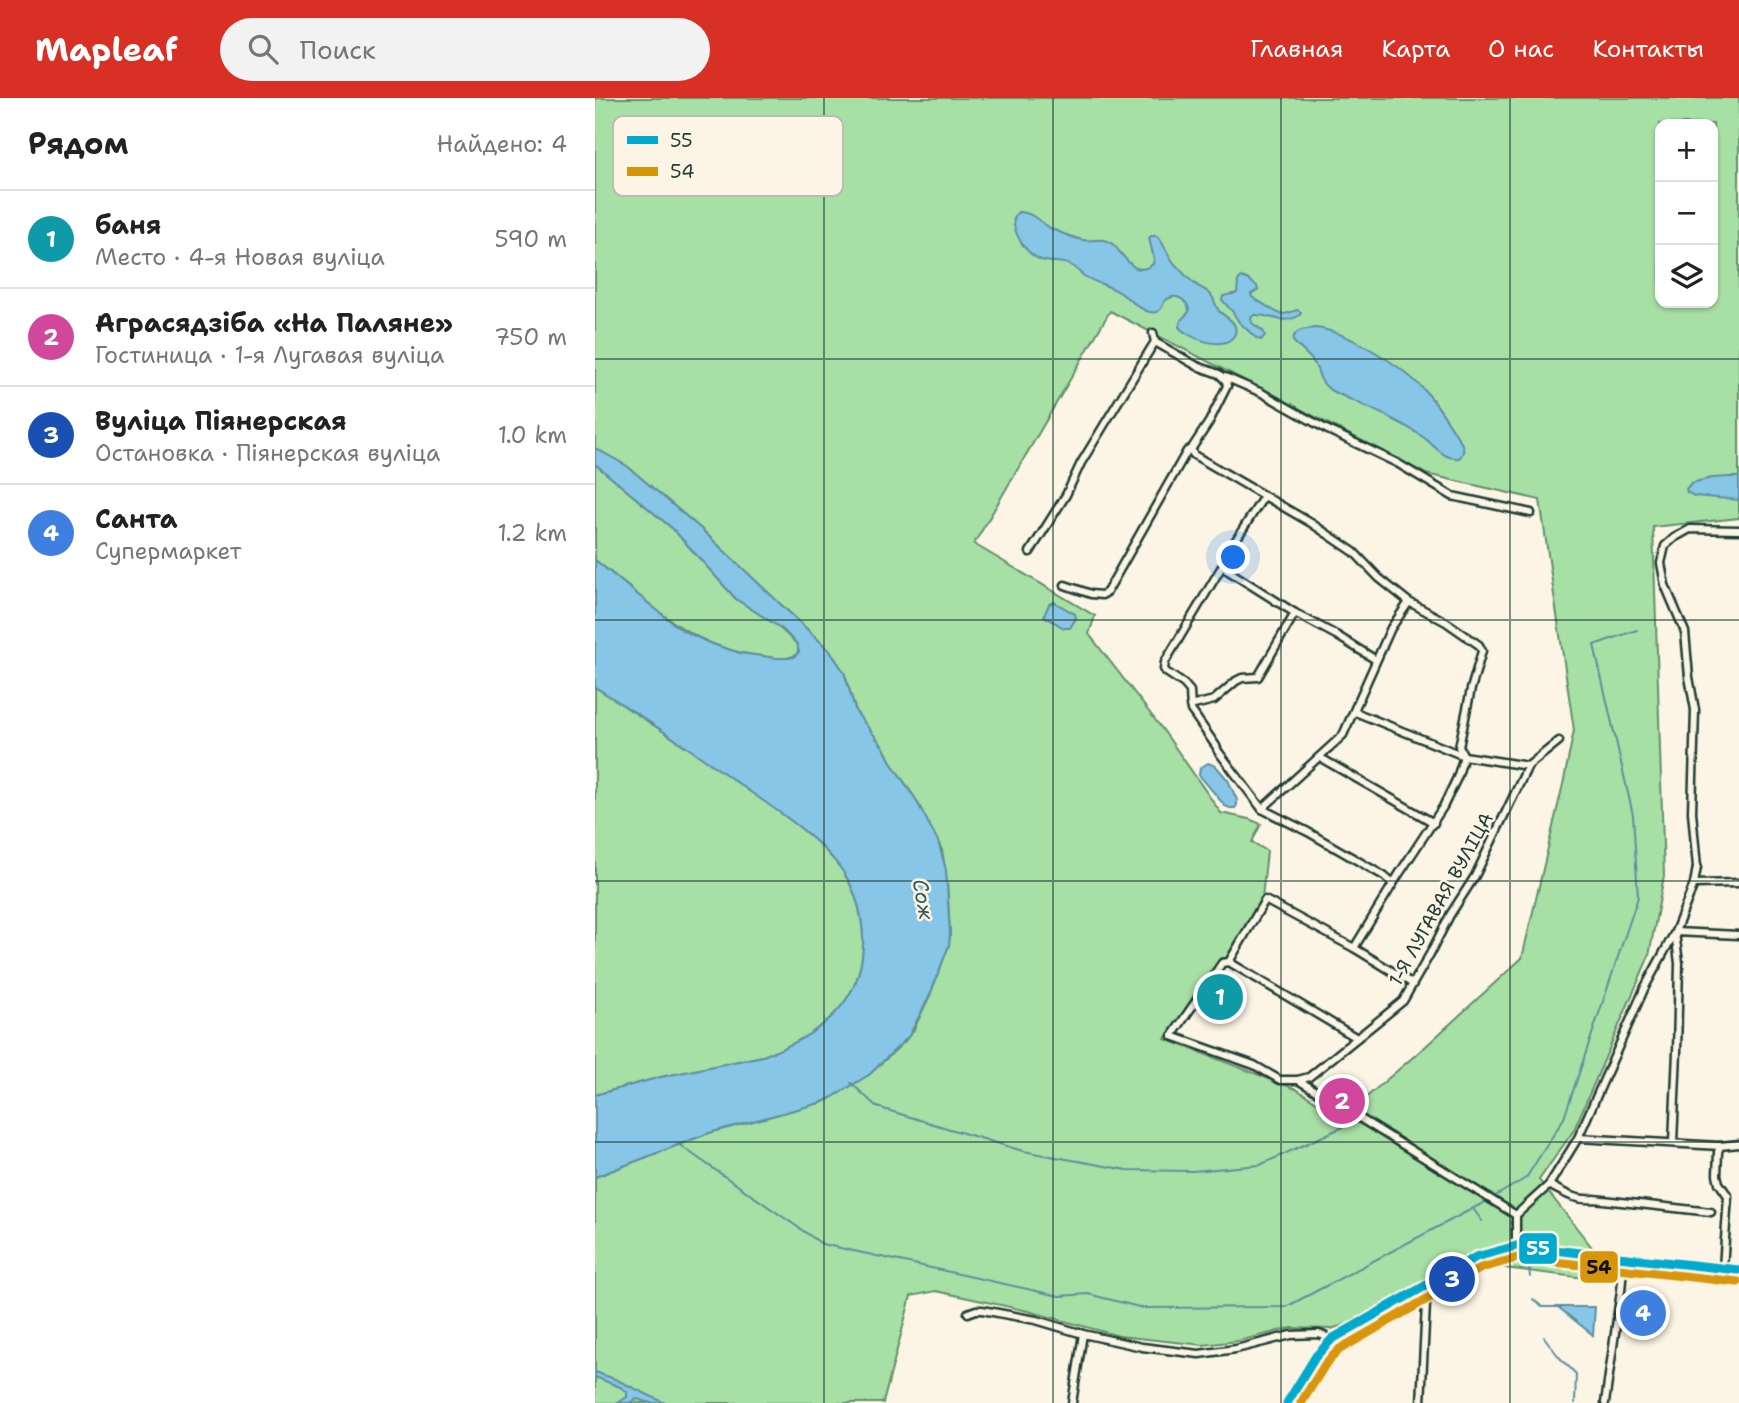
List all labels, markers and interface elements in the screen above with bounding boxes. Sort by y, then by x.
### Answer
search box [220,18,710,81]
text: Mapleaf [35,27,178,72]
icon: search [244,30,282,68]
text: Поиск [300,32,376,67]
text: Главная [1250,33,1343,65]
text: Карта [1381,33,1450,65]
text: О нас [1488,33,1554,65]
text: Контакты [1592,33,1704,65]
legend [613,116,843,196]
map controls [1655,119,1718,308]
button: + [1655,119,1718,182]
text: Рядом [28,123,128,164]
text: 55 [670,128,693,153]
text: Найдено: 4 [437,129,567,159]
text: 54 [670,159,695,184]
button: − [1655,182,1718,245]
text: баня [95,207,161,242]
text: 1 [46,224,56,254]
text: 590 m [494,224,567,254]
text: Место · 4-я Новая вуліца [95,242,385,272]
button: layers [1655,245,1718,308]
text: Аграсядзіба «На Паляне» [95,305,453,340]
text: 2 [43,322,59,352]
text: 750 m [494,322,567,352]
text: Гостиница · 1-я Лугавая вуліца [95,340,444,370]
text: Вуліца Піянерская [95,403,347,438]
text: 3 [43,420,59,450]
text: 1.0 km [498,420,567,450]
text: Остановка · Піянерская вуліца [95,438,440,468]
text: Санта [95,501,178,536]
text: 4 [43,518,59,548]
text: 1.2 km [498,518,567,548]
text: Супермаркет [95,536,242,566]
your location [1216,540,1250,574]
street label: 1-Я ЛУГАВАЯ ВУЛІЦА [1383,808,1499,990]
water label: Сож [906,877,940,922]
pin: 1 [1197,971,1243,1023]
pin: 2 [1319,1075,1365,1127]
line badge: 55 [1518,1232,1558,1265]
text: 55 [1526,1236,1550,1261]
line badge: 54 [1579,1250,1619,1284]
pin: 3 [1429,1253,1475,1305]
text: 54 [1586,1255,1612,1280]
pin: 4 [1620,1287,1666,1339]

